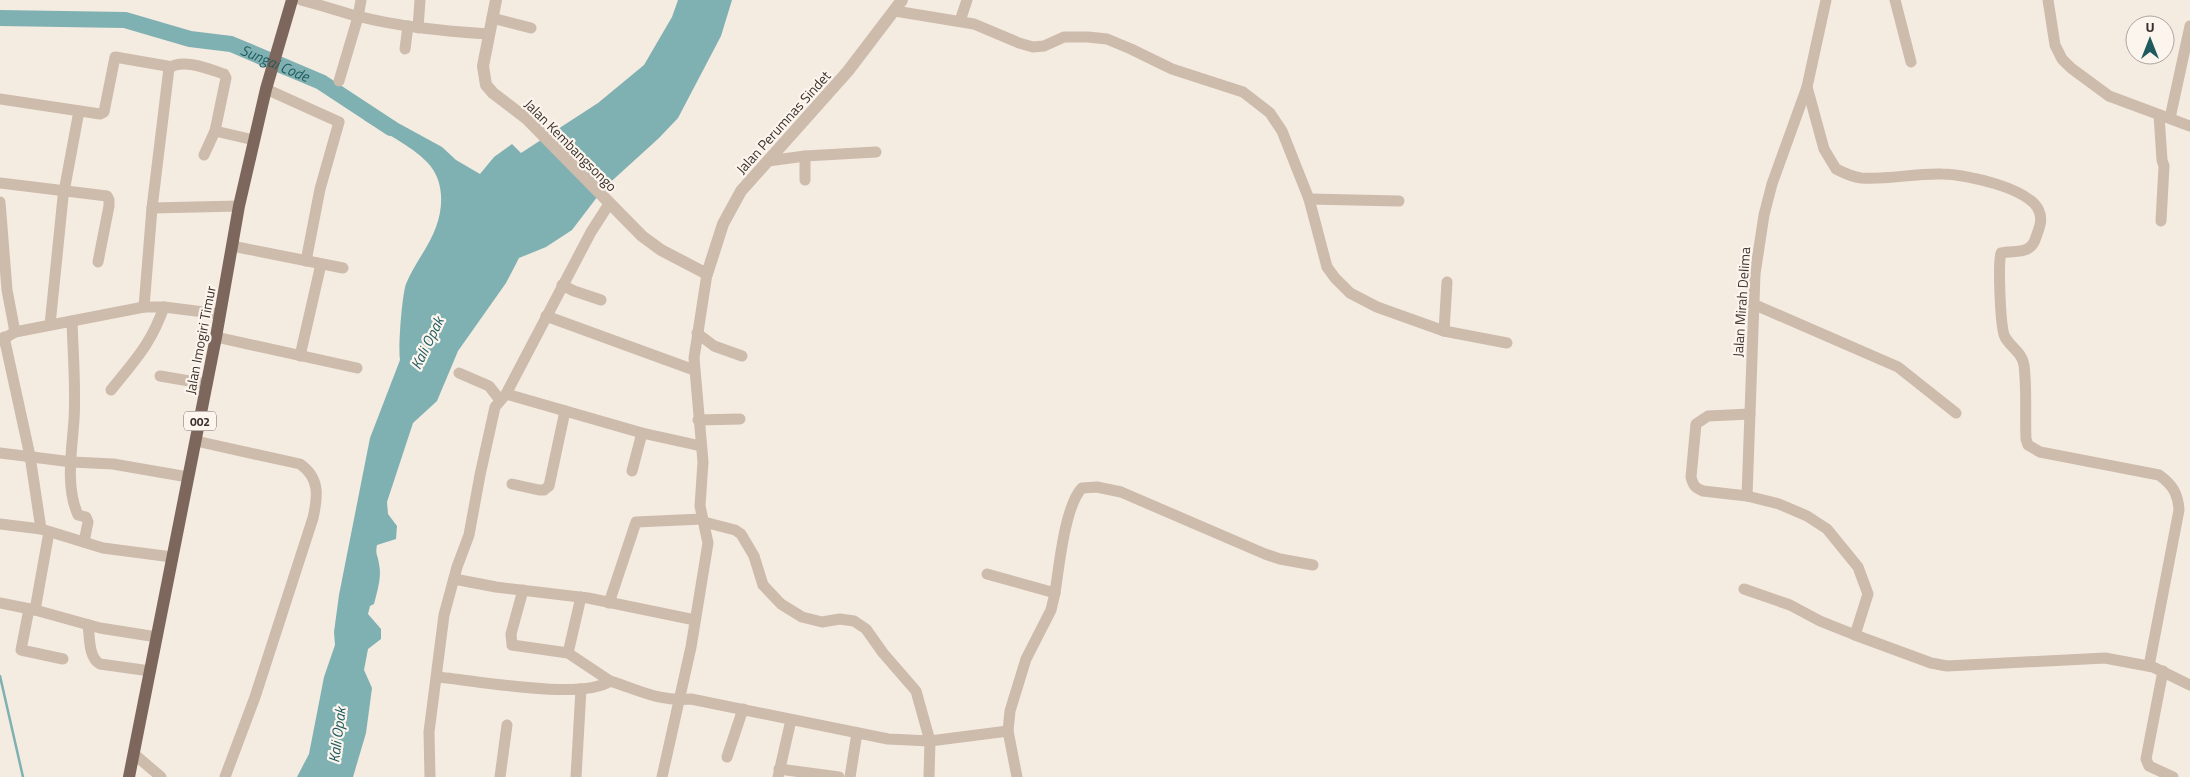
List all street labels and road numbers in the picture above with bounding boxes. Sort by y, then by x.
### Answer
street label: Jalan Perumnas Sindet [731,66,835,178]
street label: Jalan Kembangsongo [520,94,622,196]
street label: Jalan Mirah Delima [1727,246,1755,358]
street label: Jalan Imogiri Timur [179,284,221,396]
road number: 002 [184,412,216,431]

